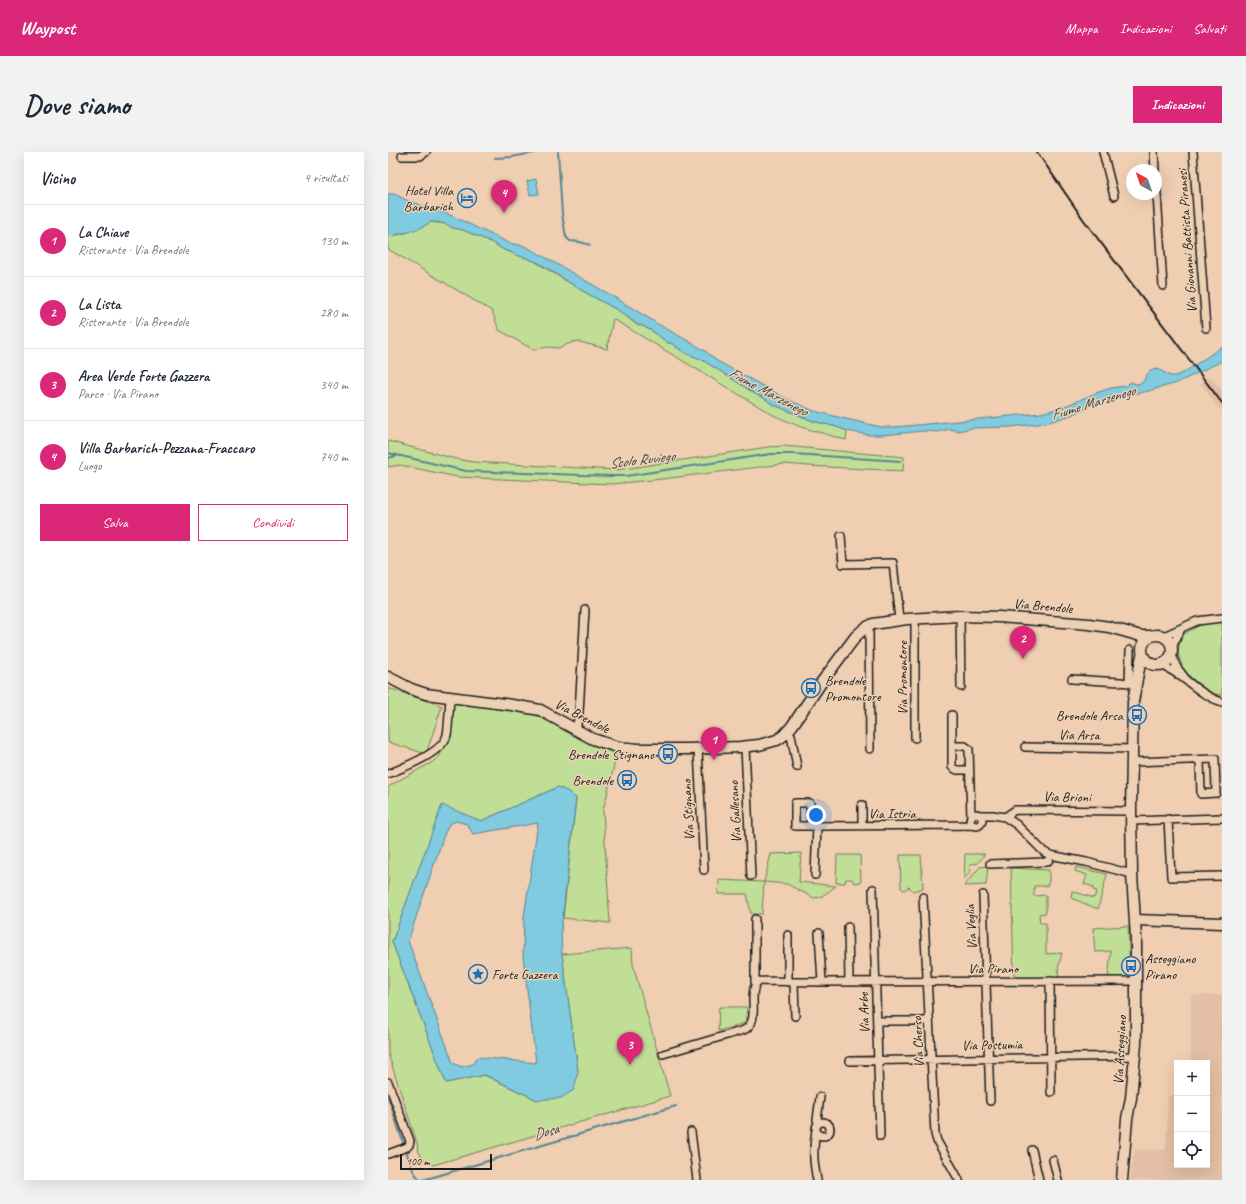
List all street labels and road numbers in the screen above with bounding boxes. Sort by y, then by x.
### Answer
street label: Via Giovanni Battista Piranesi [1173,166,1200,313]
street label: Via Brendole [1013,595,1075,617]
street label: Via Promontore [894,640,911,715]
street label: Via Brendole [552,695,613,738]
street label: Via Arsa [1058,726,1101,744]
street label: Via Stignano [678,777,698,841]
street label: Via Gallesano [725,779,745,843]
street label: Via Brioni [1043,788,1093,806]
street label: Via Istria [868,805,916,822]
street label: Via Veglia [961,903,981,950]
street label: Via Pirano [968,960,1020,977]
street label: Via Arbe [855,991,873,1034]
street label: Via Asseggiano [1110,1014,1130,1085]
street label: Via Cherso [908,1015,928,1068]
street label: Via Postumia [962,1036,1024,1054]

